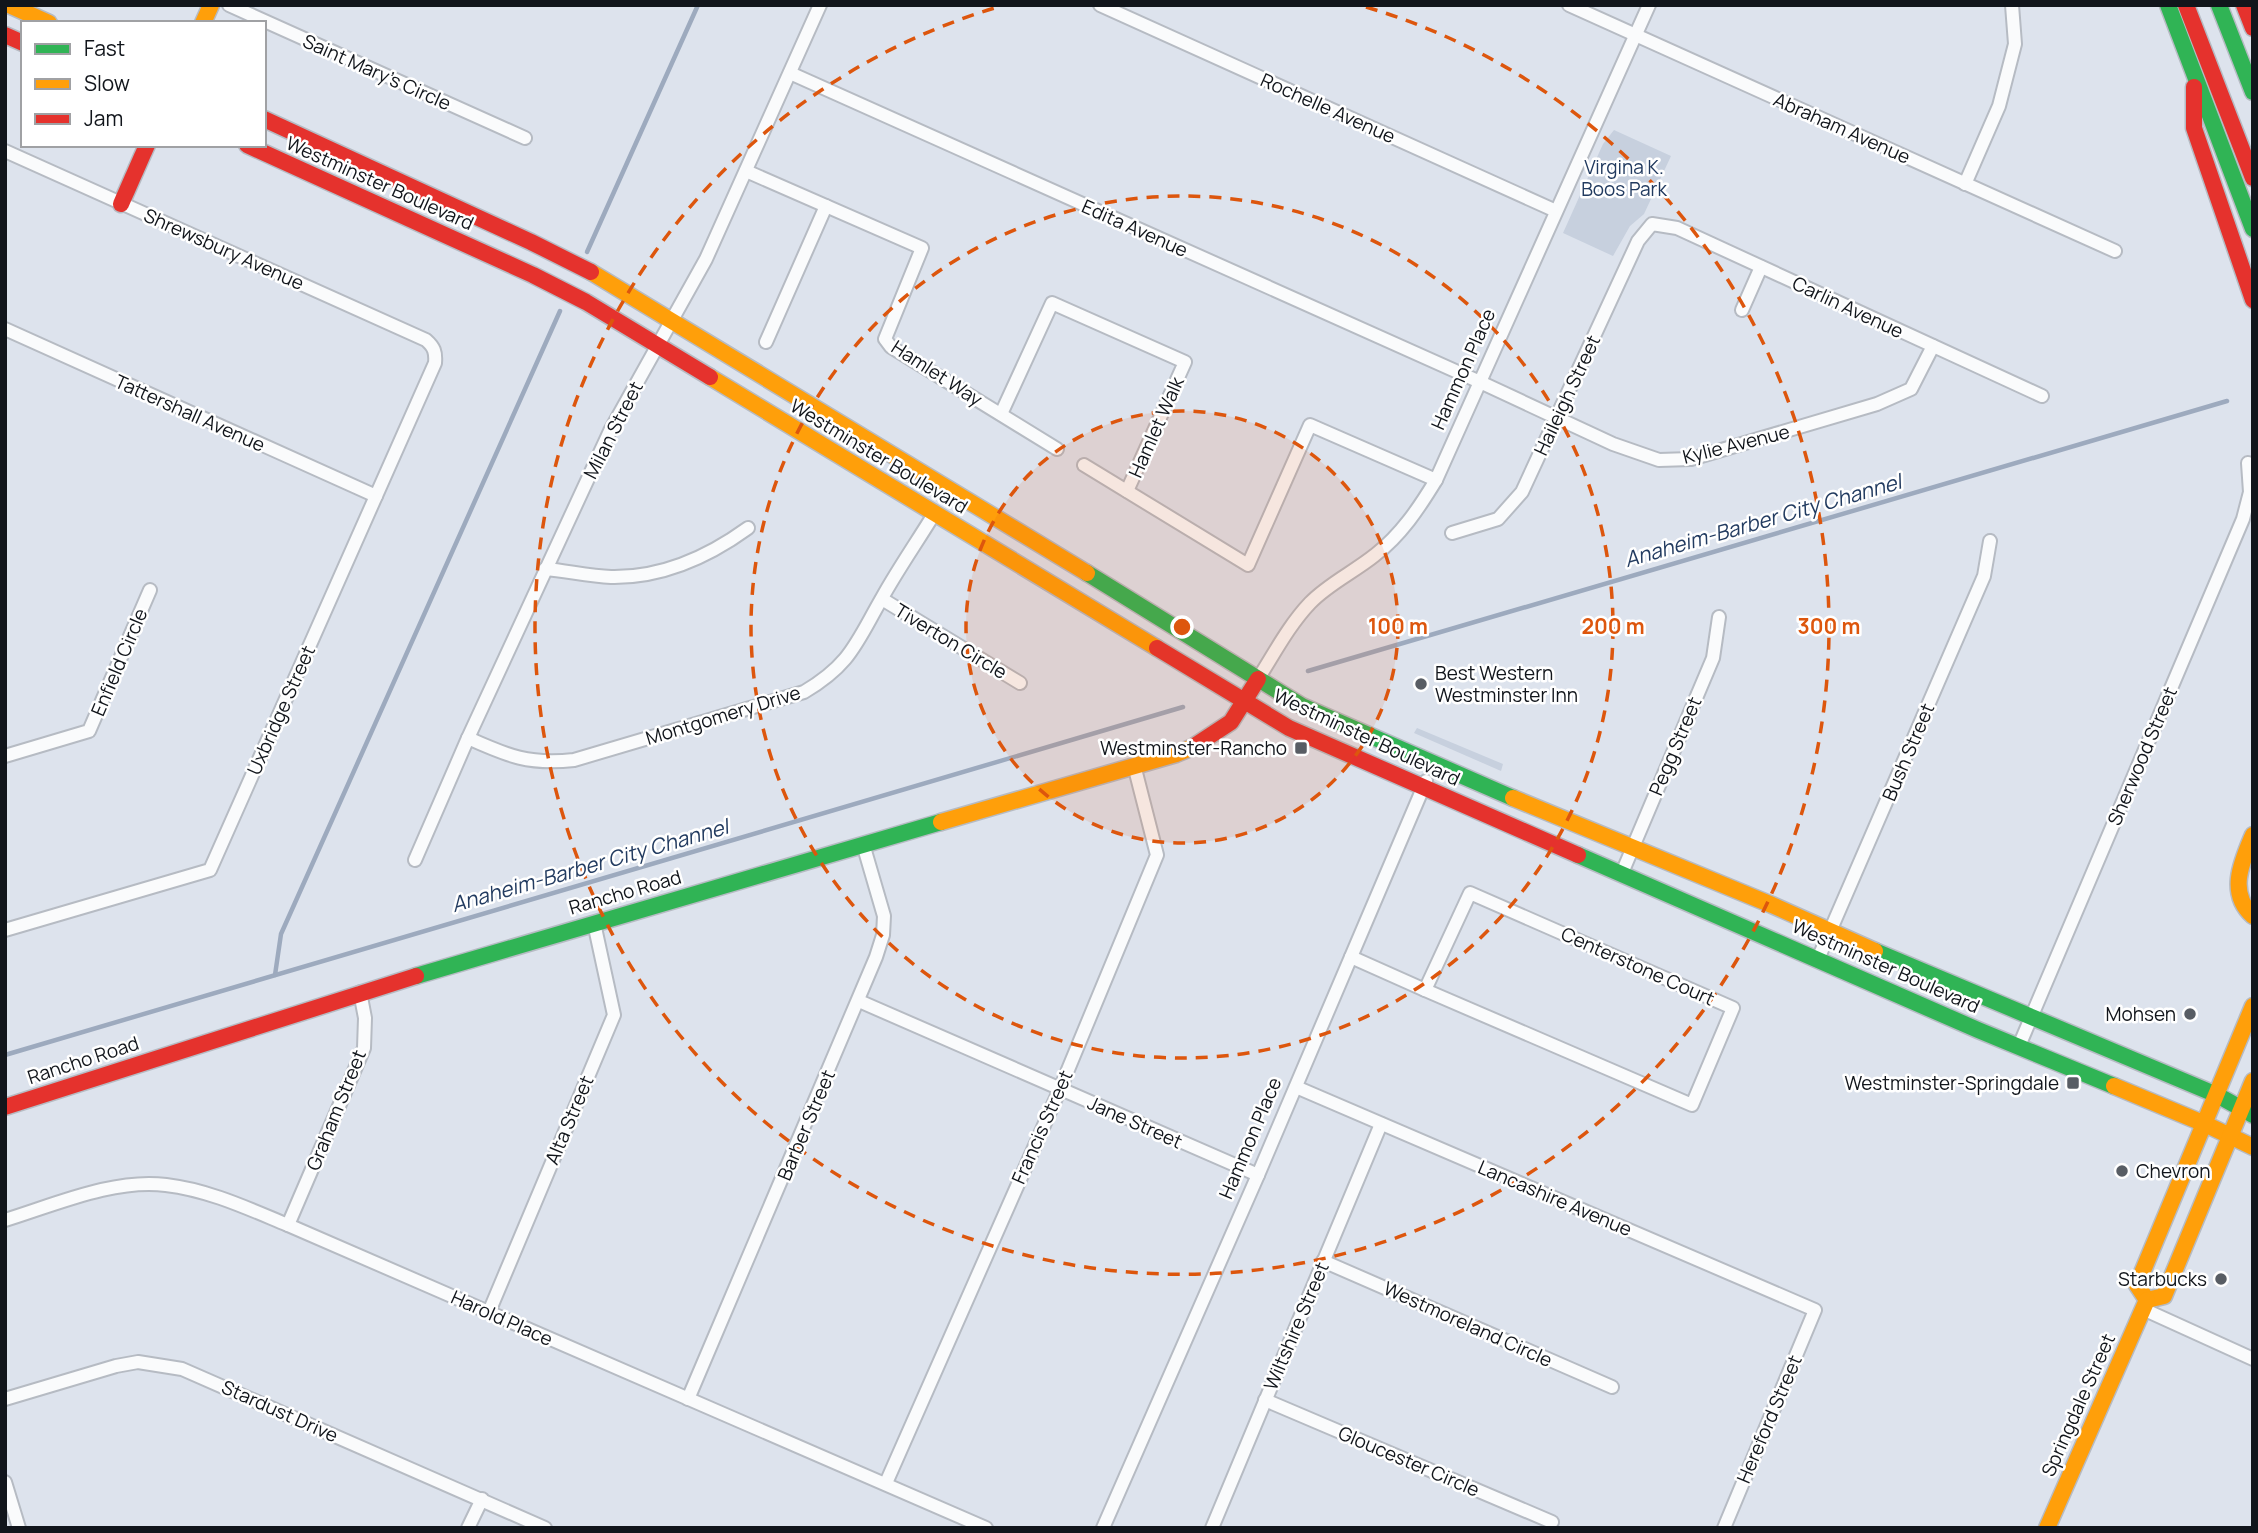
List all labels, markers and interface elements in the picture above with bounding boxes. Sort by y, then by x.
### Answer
legend [21,21,266,147]
street label: Saint Mary's Circle [299,28,455,116]
text: Fast [84,34,125,62]
street label: Rochelle Avenue [1257,67,1399,149]
text: Slow [84,69,130,97]
street label: Abraham Avenue [1770,86,1914,170]
text: Jam [84,104,123,132]
street label: Westminster Boulevard [282,130,478,236]
park label: Virgina K. Boos Park [1581,154,1667,202]
street label: Edita Avenue [1078,193,1192,263]
street label: Shrewsbury Avenue [140,202,308,296]
street label: Carlin Avenue [1788,270,1908,344]
street label: Hammon Place [1425,304,1501,434]
street label: Haileigh Street [1528,331,1606,459]
street label: Hamlet Way [886,334,988,412]
street label: Tattershall Avenue [111,368,269,458]
street label: Hamlet Walk [1122,372,1190,482]
street label: Milan Street [577,377,649,483]
street label: Westminster Boulevard [785,393,973,519]
street label: Kylie Avenue [1680,418,1792,470]
water label: Anaheim-Barber City Channel [1621,466,1907,573]
street label: Tiverton Circle [890,597,1012,685]
street label: Enfield Circle [85,604,153,720]
text: 100 m [1368,612,1428,640]
text: 200 m [1581,612,1645,640]
text: 300 m [1798,612,1860,640]
centre of rings [1170,615,1194,639]
street label: Uxbridge Street [241,641,321,779]
place label: Best Western Westminster Inn [1435,660,1578,708]
marker: Best Western Westminster Inn [1413,676,1429,692]
street label: Montgomery Drive [642,679,804,751]
street label: Westminster Boulevard [1270,682,1464,792]
street label: Sherwood Street [2101,683,2183,829]
street label: Pegg Street [1643,693,1707,799]
street label: Bush Street [1876,699,1940,805]
place label: Westminster-Rancho [1100,735,1287,761]
marker: Westminster-Rancho [1293,740,1309,756]
water label: Anaheim-Barber City Channel [448,811,734,918]
street label: Rancho Road [566,864,684,920]
street label: Westminster Boulevard [1788,913,1984,1019]
street label: Centerstone Court [1557,920,1719,1012]
place label: Mohsen [2105,1001,2176,1027]
marker: Mohsen [2182,1006,2198,1022]
street label: Rancho Road [24,1030,142,1090]
street label: Graham Street [300,1046,372,1174]
street label: Barber Street [771,1066,841,1184]
street label: Francis Street [1005,1066,1079,1188]
place label: Westminster-Springdale [1845,1070,2059,1096]
street label: Alta Street [539,1072,599,1168]
street label: Hammon Place [1213,1073,1287,1203]
marker: Westminster-Springdale [2065,1075,2081,1091]
street label: Jane Street [1083,1090,1187,1154]
street label: Lancashire Avenue [1474,1154,1636,1242]
place label: Chevron [2136,1158,2210,1184]
marker: Chevron [2114,1163,2130,1179]
street label: Wiltshire Street [1257,1258,1335,1394]
place label: Starbucks [2118,1266,2207,1292]
marker: Starbucks [2213,1271,2229,1287]
street label: Westmoreland Circle [1380,1275,1556,1373]
street label: Harold Place [447,1284,557,1352]
street label: Springdale Street [2035,1329,2121,1481]
street label: Hereford Street [1730,1351,1808,1487]
street label: Stardust Drive [218,1374,342,1448]
street label: Gloucester Circle [1334,1420,1484,1502]

